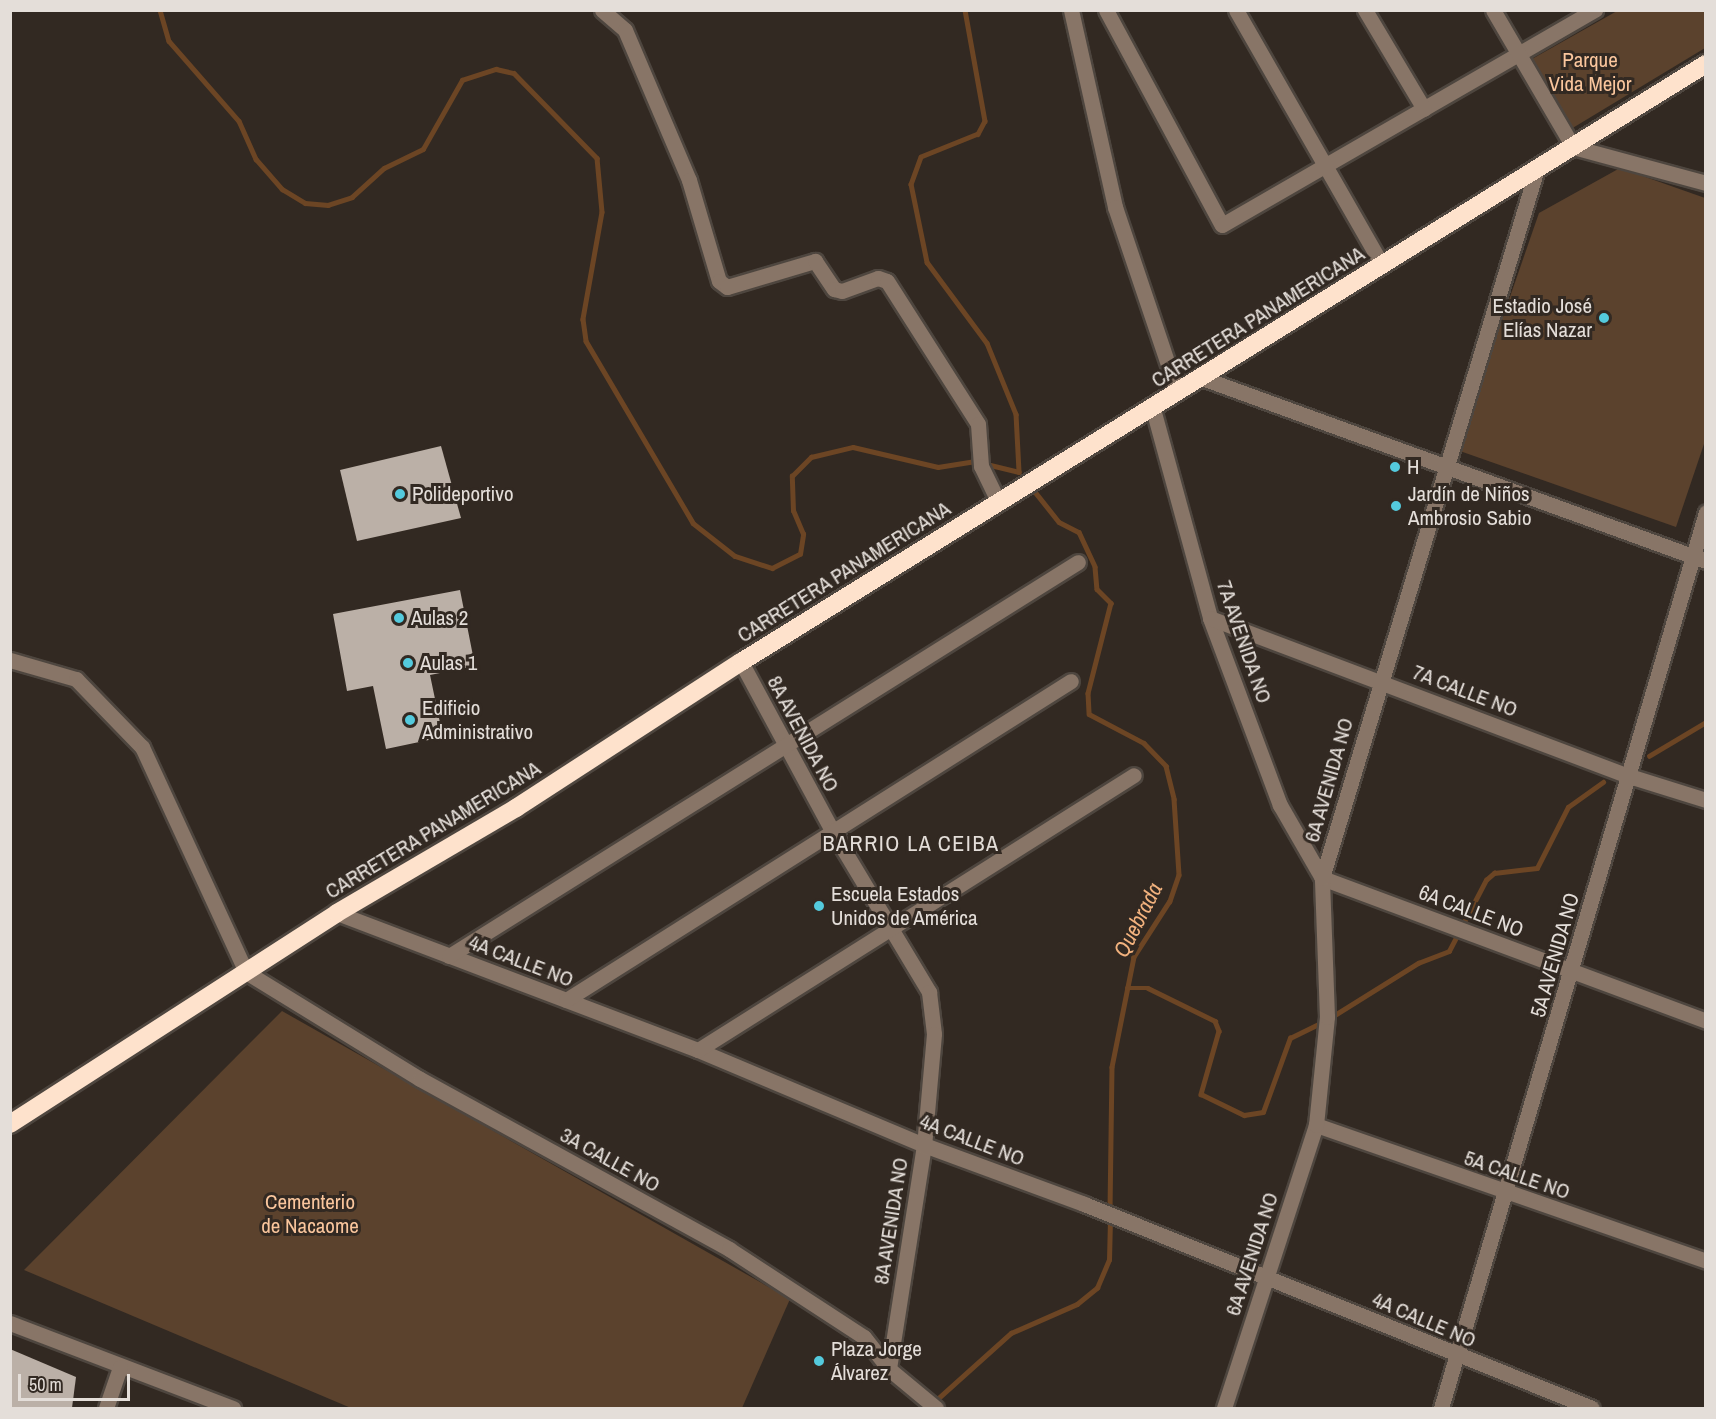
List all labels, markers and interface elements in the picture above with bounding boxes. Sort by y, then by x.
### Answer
park label: Parque Vida Mejor [1549,47,1631,97]
street label: CARRETERA PANAMERICANA [1146,241,1370,393]
place label: Estadio José Elías Nazar [1492,293,1592,343]
marker: Estadio José Elías Nazar [1597,311,1611,325]
place label: H [1407,454,1419,480]
marker: H [1388,460,1402,474]
place label: Polideportivo [412,481,513,507]
place label: Jardín de Niños Ambrosio Sabio [1408,481,1531,531]
marker: Polideportivo [393,487,407,501]
street label: CARRETERA PANAMERICANA [732,496,956,648]
marker: Jardín de Niños Ambrosio Sabio [1389,499,1403,513]
street label: 7A AVENIDA NO [1211,576,1277,708]
place label: Aulas 2 [411,605,468,631]
marker: Aulas 2 [392,611,406,625]
place label: Aulas 1 [420,650,477,676]
marker: Aulas 1 [401,656,415,670]
street label: 7A CALLE NO [1409,659,1521,723]
street label: 8A AVENIDA NO [761,670,845,798]
place label: Edificio Administrativo [422,695,533,745]
marker: Edificio Administrativo [403,713,417,727]
street label: 6A AVENIDA NO [1299,714,1359,846]
street label: CARRETERA PANAMERICANA [320,755,546,905]
district label: BARRIO LA CEIBA [822,831,1000,857]
water label: Quebrada [1108,878,1168,962]
street label: 6A CALLE NO [1415,879,1527,943]
place label: Escuela Estados Unidos de América [831,881,978,931]
street label: 5A AVENIDA NO [1525,889,1585,1021]
marker: Escuela Estados Unidos de América [812,899,826,913]
street label: 4A CALLE NO [465,929,577,993]
street label: 4A CALLE NO [916,1108,1028,1172]
street label: 3A CALLE NO [555,1122,665,1198]
street label: 5A CALLE NO [1460,1145,1574,1205]
street label: 8A AVENIDA NO [868,1154,914,1288]
street label: 6A AVENIDA NO [1220,1188,1284,1320]
park label: Cementerio de Nacaome [261,1189,359,1239]
street label: 4A CALLE NO [1368,1287,1480,1353]
place label: Plaza Jorge Álvarez [831,1336,922,1386]
marker: Plaza Jorge Álvarez [812,1354,826,1368]
scale bar [21,1362,134,1400]
text: 50 m [29,1372,62,1397]

